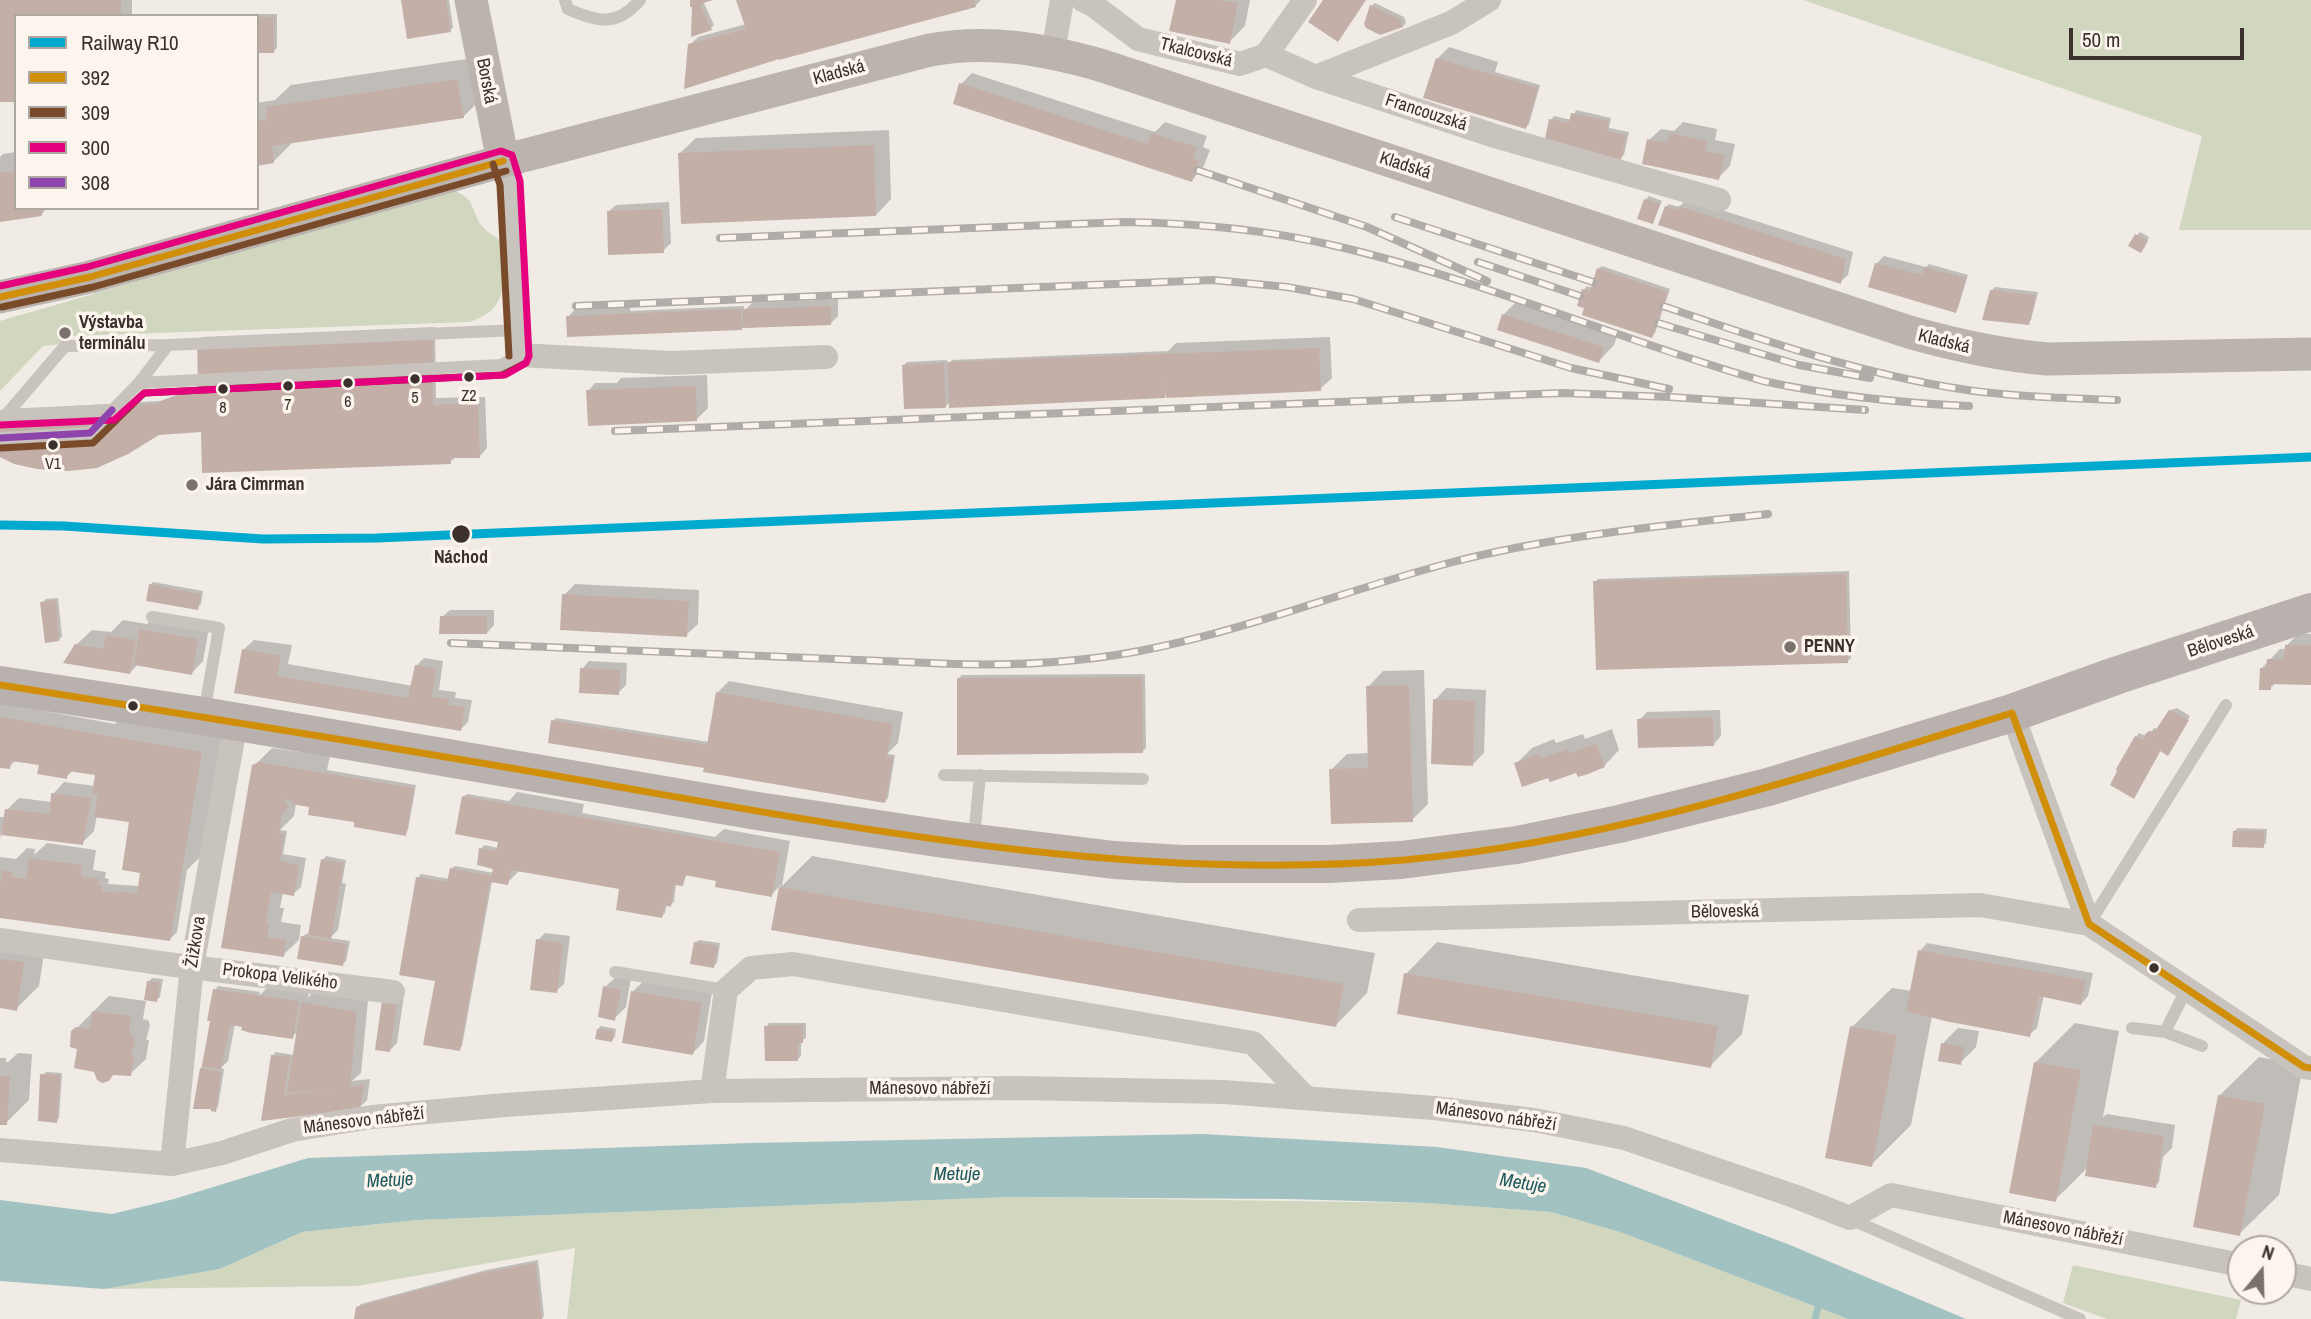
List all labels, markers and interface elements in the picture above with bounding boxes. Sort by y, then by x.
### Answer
legend [14,14,259,210]
scale bar [2073,14,2248,58]
text: 50 m [2082,25,2120,54]
text: Railway R10 [81,28,179,57]
street label: Tkalcovská [1158,34,1234,72]
street label: Borská [471,56,501,106]
street label: Kladská [811,56,867,90]
text: 392 [81,63,110,92]
street label: Francouzská [1382,90,1470,136]
text: 309 [81,98,110,127]
text: 300 [81,133,110,162]
street label: Kladská [1377,148,1433,184]
text: 308 [81,168,110,197]
place label: Výstavba terminálu [79,312,145,354]
marker: Výstavba terminálu [57,325,73,341]
street label: Kladská [1916,325,1972,359]
marker: Z2 [462,370,476,384]
marker: 5 [408,372,422,386]
marker: 6 [341,376,355,390]
marker: 7 [281,379,295,393]
marker: 8 [216,382,230,396]
place label: Z2 [461,387,477,407]
place label: 5 [411,389,419,409]
place label: 6 [344,393,352,413]
place label: 7 [284,396,292,416]
place label: 8 [219,399,227,419]
marker: V1 [46,438,60,452]
place label: V1 [45,455,61,475]
place label: Jára Cimrman [206,474,304,496]
marker: Jára Cimrman [184,477,200,493]
marker: Náchod [450,523,472,545]
place label: Náchod [434,547,488,569]
street label: Běloveská [2185,621,2257,663]
place label: PENNY [1804,636,1855,658]
marker: PENNY [1782,639,1798,655]
unlabelled marker [126,699,140,713]
street label: Běloveská [1691,901,1759,923]
street label: Žižkova [181,915,211,969]
street label: Prokopa Velikého [221,959,339,995]
unlabelled marker [2147,961,2161,975]
street label: Mánesovo nábřeží [869,1078,991,1100]
street label: Mánesovo nábřeží [1434,1098,1558,1136]
street label: Mánesovo nábřeží [302,1103,426,1139]
water label: Metuje [934,1164,980,1186]
water label: Metuje [366,1168,414,1194]
water label: Metuje [1498,1169,1548,1199]
street label: Mánesovo nábřeží [2001,1207,2125,1251]
north arrow [2227,1235,2297,1305]
text: N [2259,1238,2278,1266]

